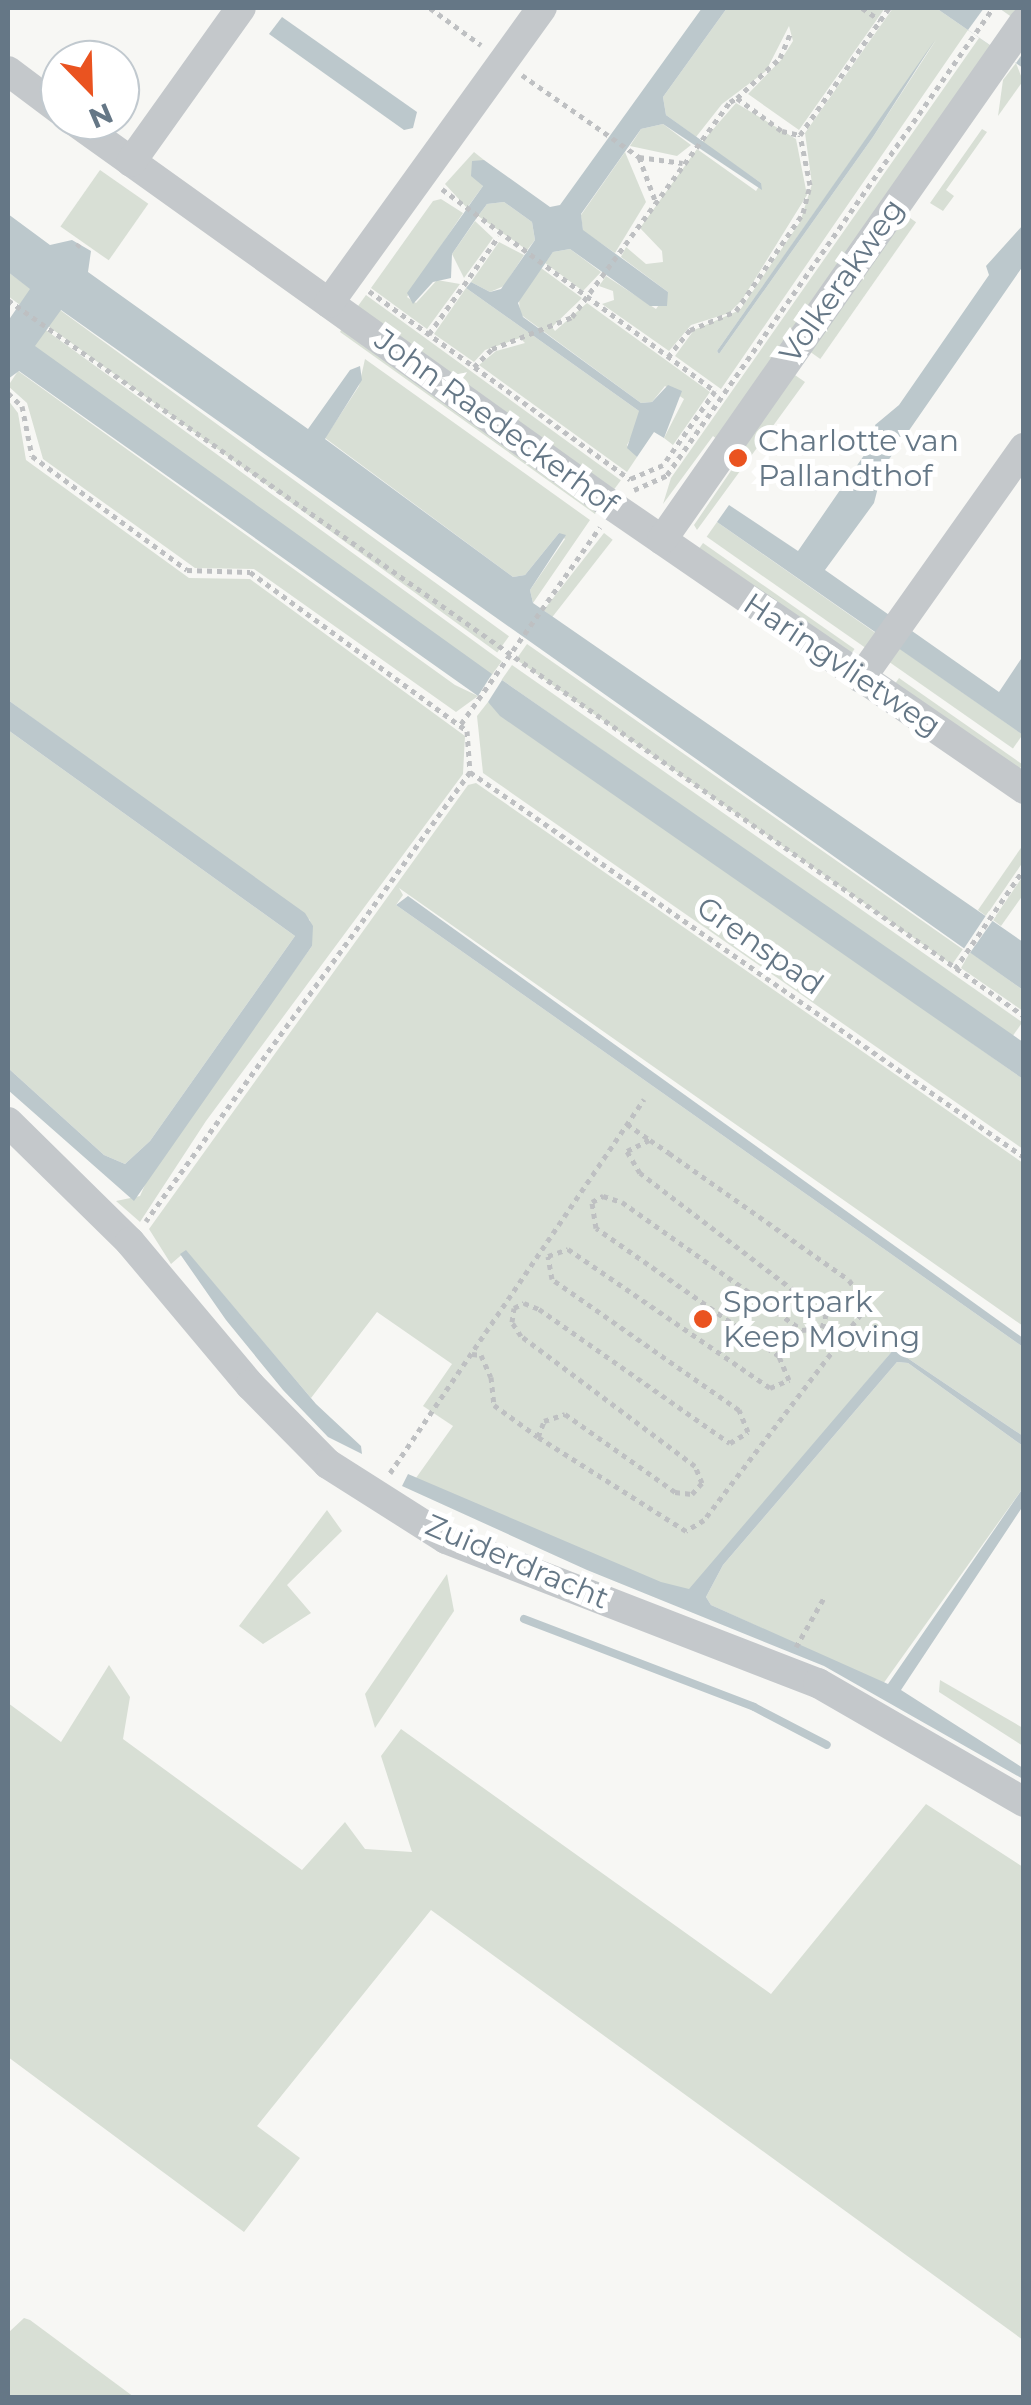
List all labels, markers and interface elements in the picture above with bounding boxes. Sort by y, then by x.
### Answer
north arrow [40,40,140,140]
text: N [84,96,118,136]
street label: Volkerakweg [772,192,912,370]
street label: John Raedeckerhof [368,322,624,522]
place label: Charlotte van Pallandthof [758,423,959,494]
marker: Charlotte van Pallandthof [727,447,749,469]
street label: Haringvlietweg [737,586,947,744]
street label: Grenspad [690,889,830,1003]
place label: Sportpark Keep Moving [723,1284,920,1354]
marker: Sportpark Keep Moving [692,1308,714,1330]
street label: Zuiderdracht [420,1507,614,1617]

